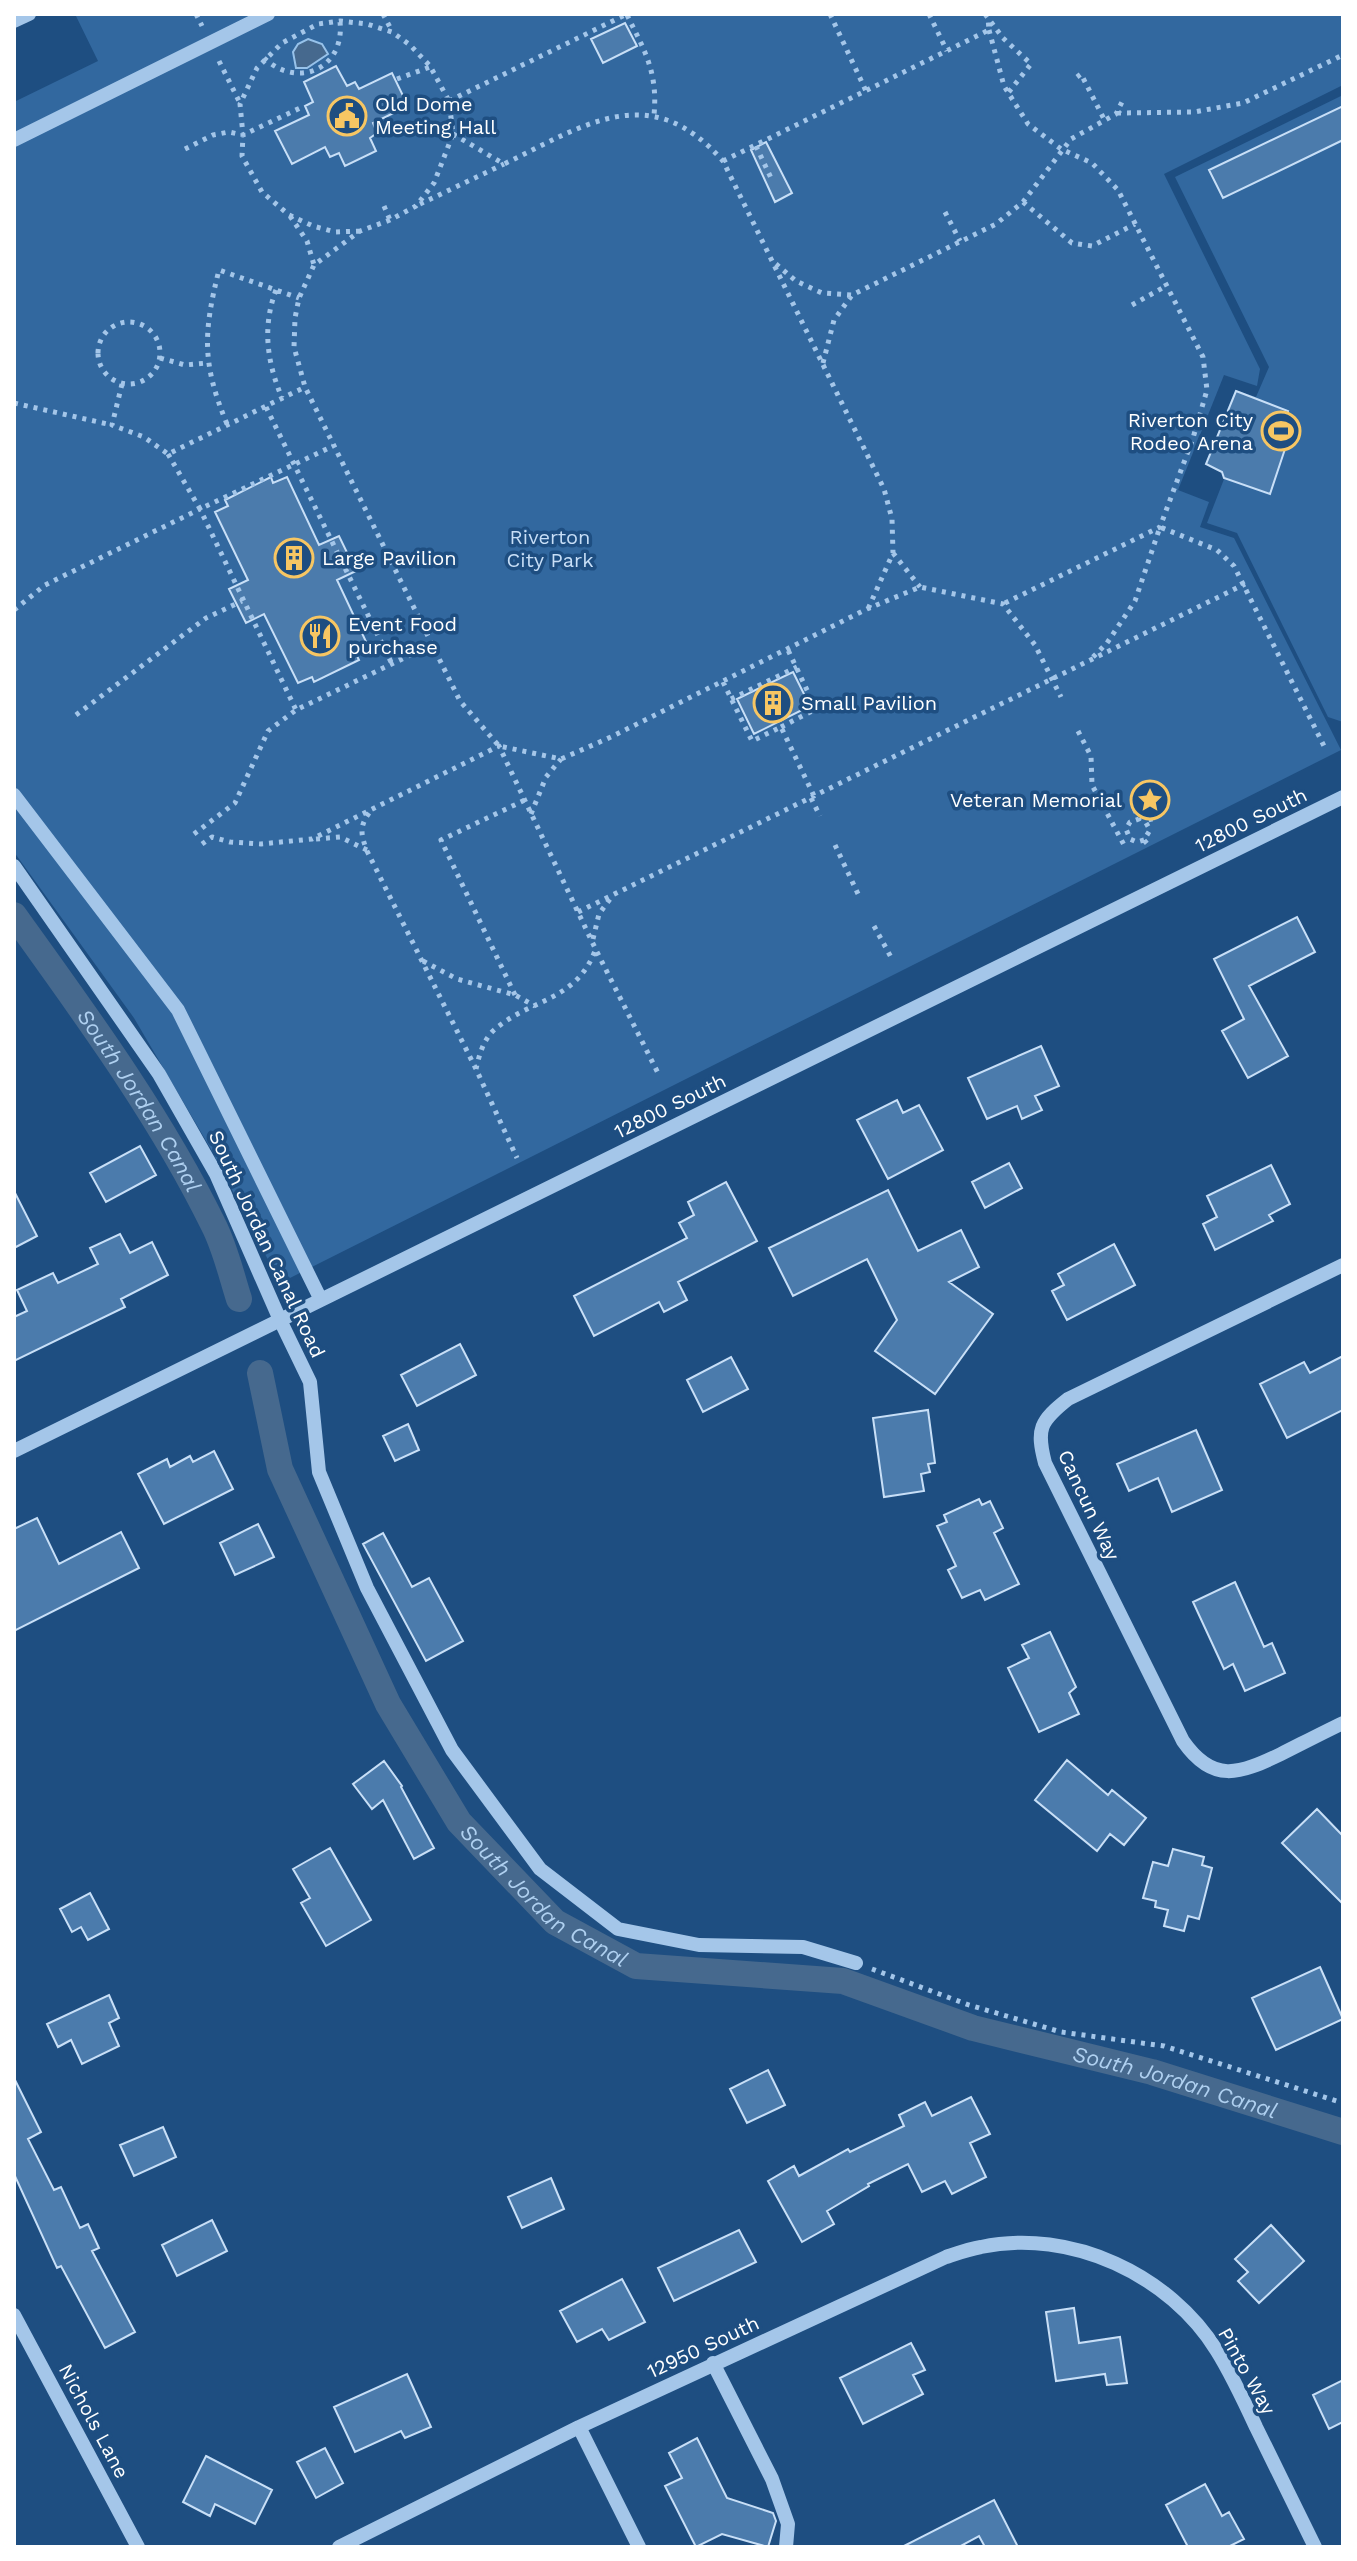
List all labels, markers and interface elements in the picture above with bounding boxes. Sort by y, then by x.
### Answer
place label: Old Dome Meeting Hall [375,92,496,139]
public building icon: Old Dome Meeting Hall [326,95,368,137]
place label: Riverton City Rodeo Arena [1128,408,1254,455]
sports icon: Riverton City Rodeo Arena [1260,410,1302,452]
park label: Riverton City Park [506,525,594,572]
building icon: Large Pavilion [273,537,315,579]
place label: Large Pavilion [322,546,457,570]
place label: Event Food purchase [348,612,457,659]
restaurant icon: Event Food purchase [299,615,341,657]
building icon: Small Pavilion [752,682,794,724]
place label: Small Pavilion [801,691,937,715]
place icon: Veteran Memorial [1129,779,1171,821]
street label: 12800 South [1191,783,1311,857]
place label: Veteran Memorial [950,788,1122,812]
water label: South Jordan Canal [72,1004,206,1197]
street label: 12800 South [610,1069,730,1143]
street label: South Jordan Canal Road [204,1126,330,1362]
street label: Cancun Way [1053,1446,1125,1565]
water label: South Jordan Canal [455,1819,632,1972]
water label: South Jordan Canal [1070,2041,1280,2124]
street label: 12950 South [643,2311,763,2383]
street label: Pinto Way [1213,2323,1281,2419]
street label: Nichols Lane [54,2360,134,2482]

